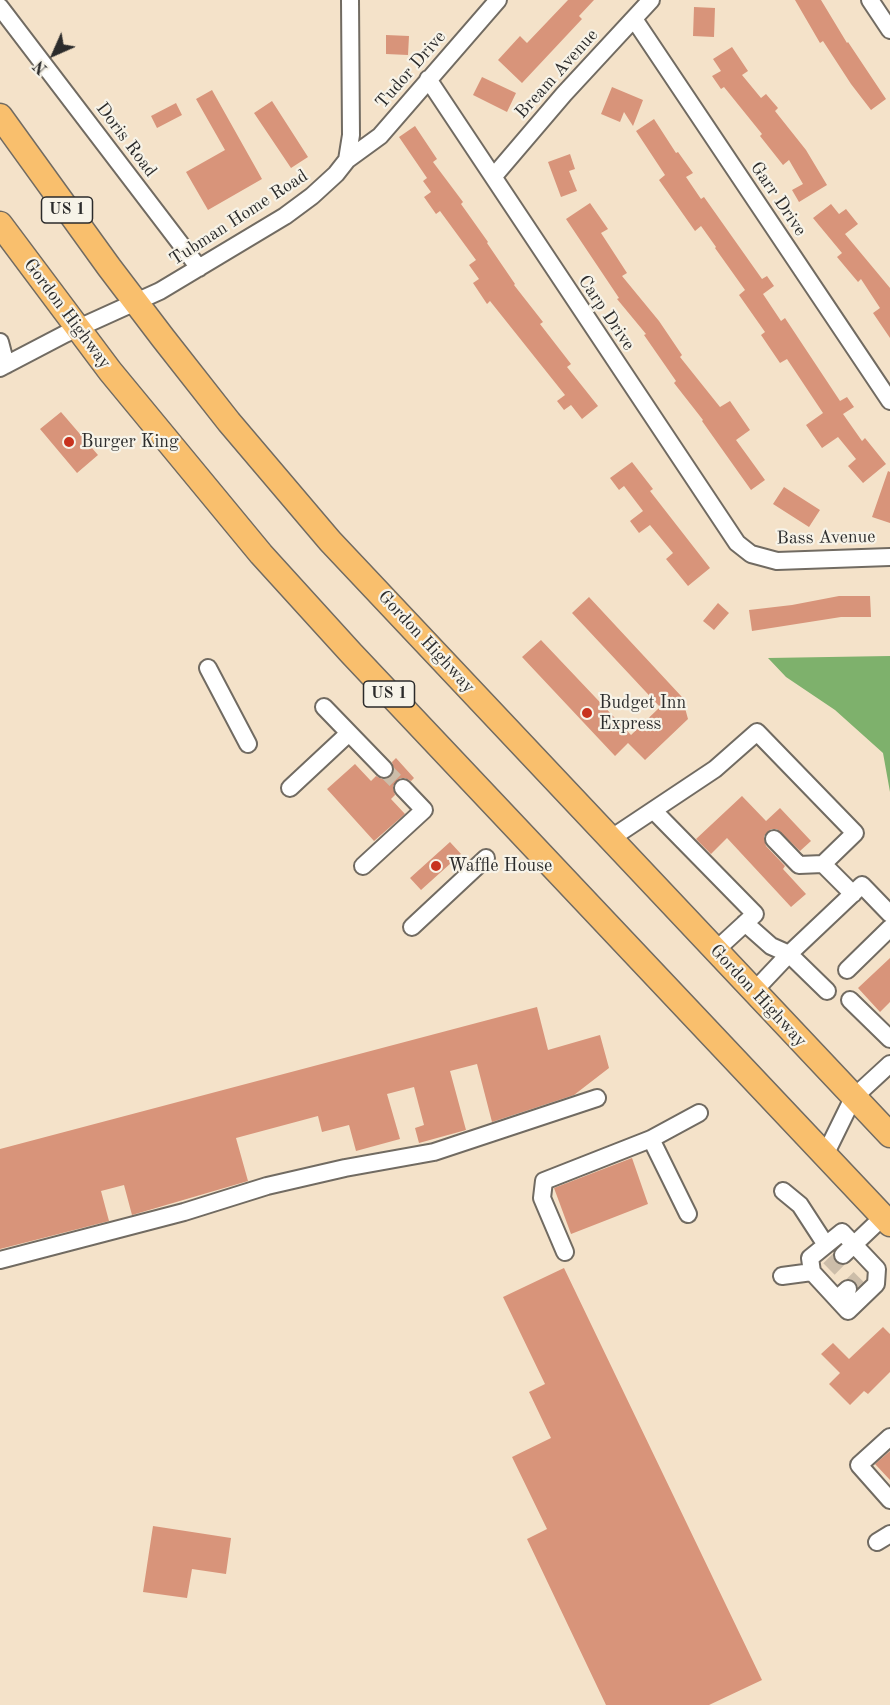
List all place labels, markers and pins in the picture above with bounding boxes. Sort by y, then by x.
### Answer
place label: Burger King [81,431,179,453]
marker: Burger King [62,435,76,449]
place label: Budget Inn Express [599,692,686,734]
marker: Budget Inn Express [580,706,594,720]
place label: Waffle House [448,855,552,877]
marker: Waffle House [429,859,443,873]

